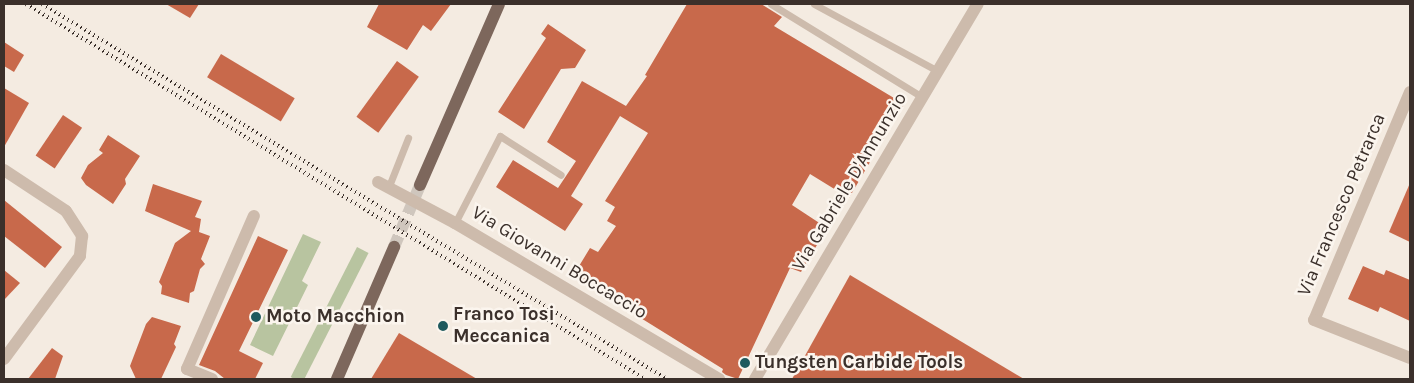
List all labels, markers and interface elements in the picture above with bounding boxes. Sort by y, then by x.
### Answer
street label: Via Gabriele D'Annunzio [788,89,912,275]
street label: Via Francesco Petrarca [1293,110,1391,300]
street label: Via Giovanni Boccaccio [467,202,651,324]
place label: Franco Tosi Meccanica [453,304,555,348]
place label: Moto Macchion [266,306,405,328]
marker: Moto Macchion [250,311,262,323]
marker: Franco Tosi Meccanica [437,320,449,332]
place label: Tungsten Carbide Tools [755,352,963,374]
marker: Tungsten Carbide Tools [739,357,751,369]

